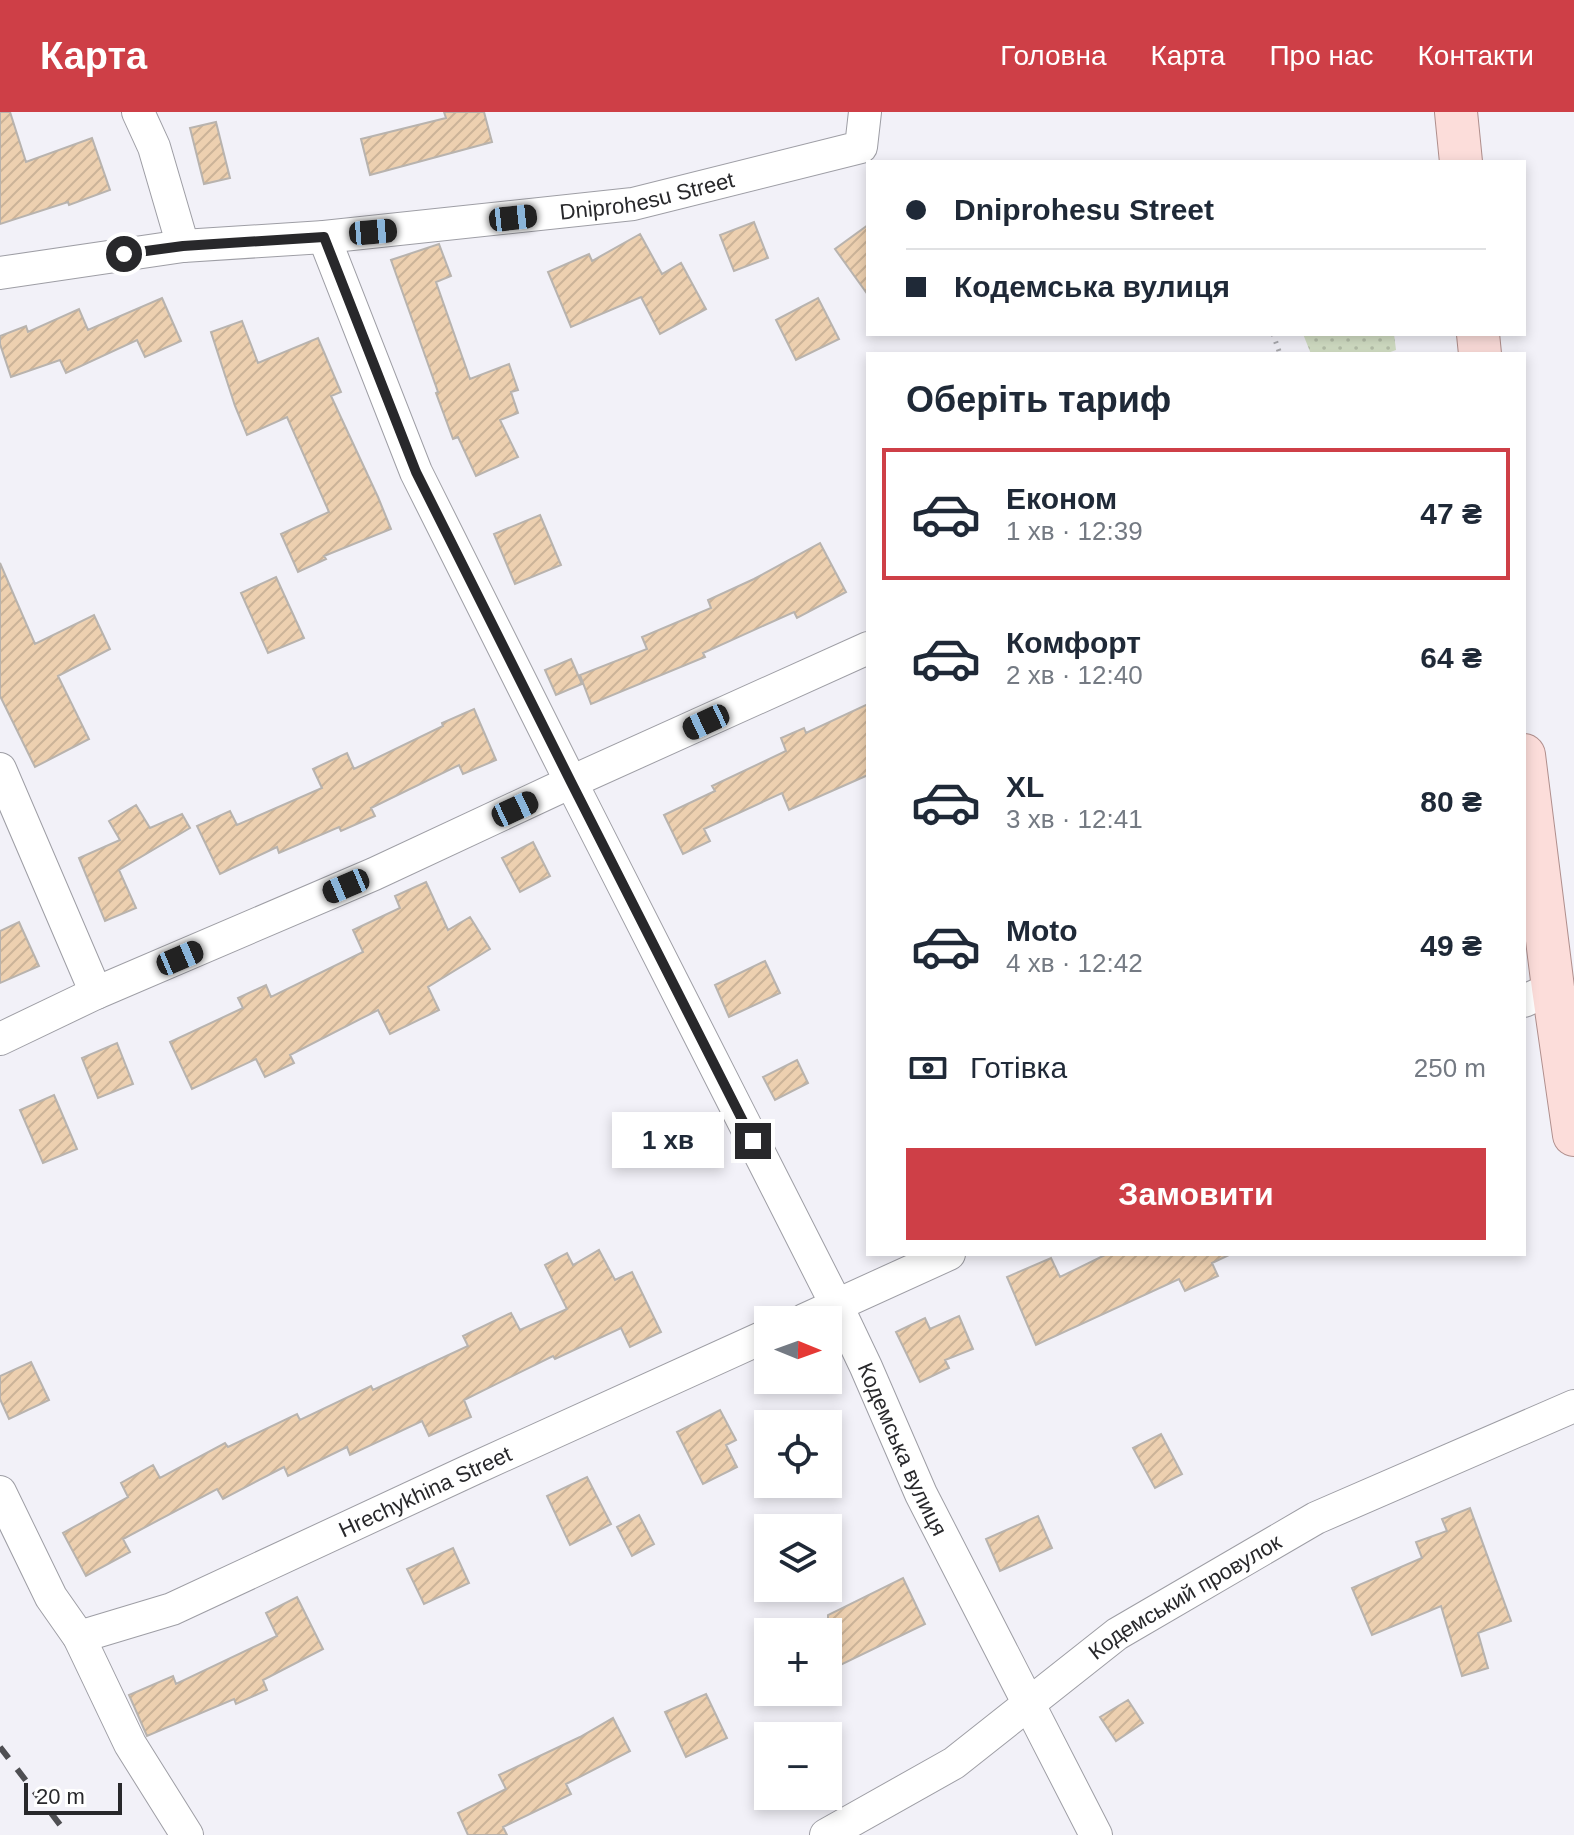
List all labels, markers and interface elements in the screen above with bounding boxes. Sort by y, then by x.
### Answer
text: Карта [40,35,147,77]
text: Головна [1000,40,1107,71]
text: Карта [1151,40,1225,71]
text: Про нас [1269,40,1374,71]
text: Контакти [1418,40,1534,71]
street label: Dniprohesu Street [558,167,737,224]
text: Dniprohesu Street [954,193,1214,226]
car [488,204,538,232]
car [348,218,398,246]
route start [106,236,142,272]
text: Кодемська вулиця [954,270,1230,303]
text: Оберіть тариф [906,379,1171,420]
icon: car [910,478,982,550]
text: Економ [1006,482,1117,515]
text: 47 ₴ [1420,497,1482,530]
text: 1 хв · 12:39 [1006,516,1143,546]
icon: car [910,622,982,694]
text: Комфорт [1006,626,1141,659]
text: 64 ₴ [1420,641,1482,674]
text: 2 хв · 12:40 [1006,660,1143,690]
car [679,701,733,743]
icon: car [910,766,982,838]
text: XL [1006,770,1044,803]
text: 80 ₴ [1420,785,1482,818]
car [488,788,542,830]
text: 3 хв · 12:41 [1006,804,1143,834]
car [319,866,373,906]
icon: car [910,910,982,982]
text: Moto [1006,914,1078,947]
text: 49 ₴ [1420,929,1482,962]
car [153,938,207,978]
text: 4 хв · 12:42 [1006,948,1143,978]
icon: cash [906,1046,950,1090]
text: Готівка [970,1051,1067,1084]
text: 250 m [1414,1053,1486,1083]
callout: 1 хв [613,1113,725,1169]
route end [735,1123,771,1159]
text: 1 хв [642,1125,694,1155]
button: Замовити [906,1148,1486,1240]
north arrow [754,1306,842,1394]
map controls [754,1306,842,1810]
street label: Кодемська вулиця [853,1359,953,1540]
button: locate [754,1410,842,1498]
street label: Hrechykhina Street [335,1441,515,1542]
button: layers [754,1514,842,1602]
street label: Кодемський провулок [1083,1529,1286,1664]
button: + [754,1618,842,1706]
button: − [754,1722,842,1810]
scale bar [24,1779,122,1815]
text: 20 m [36,1784,85,1809]

